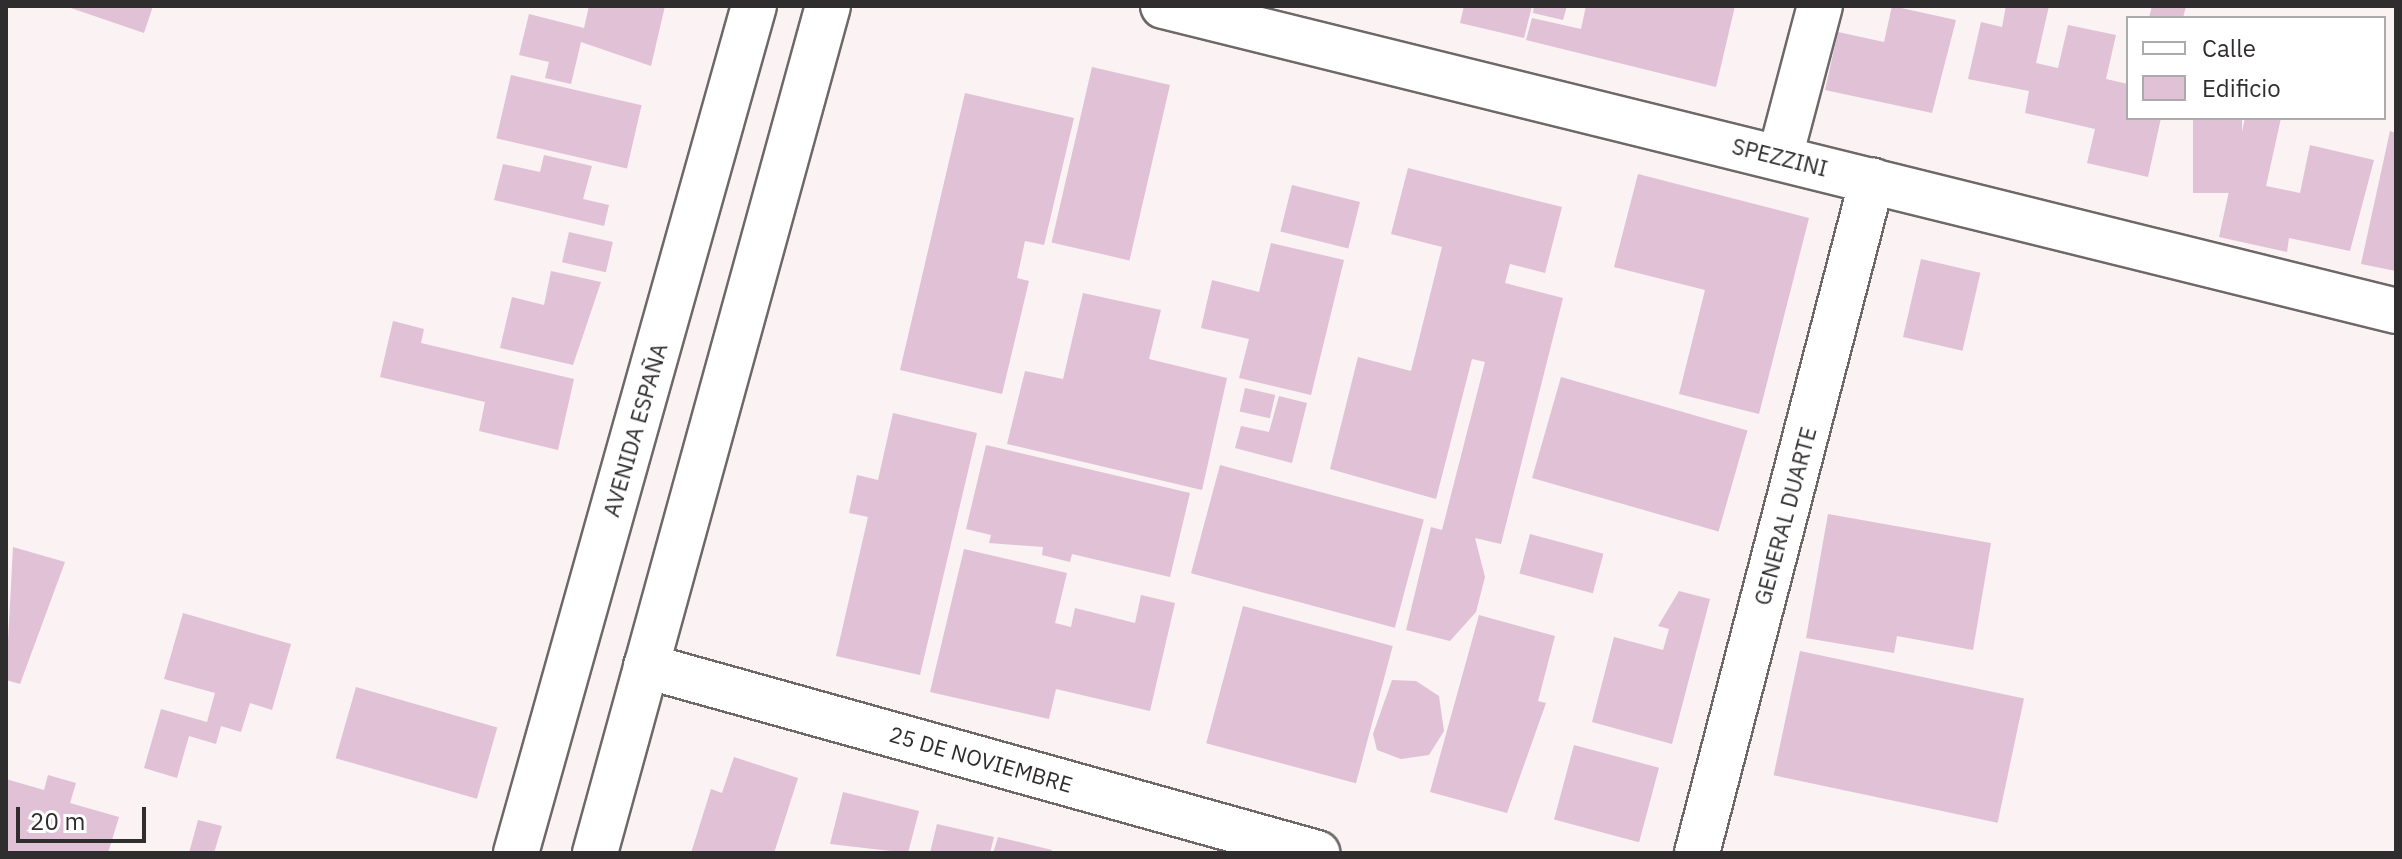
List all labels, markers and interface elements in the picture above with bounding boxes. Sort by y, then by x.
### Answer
legend [2126,16,2386,120]
text: Calle [2202,32,2256,64]
text: Edificio [2202,72,2281,104]
street label: SPEZZINI [1729,132,1831,182]
street label: AVENIDA ESPAÑA [598,340,672,520]
street label: GENERAL DUARTE [1749,424,1821,608]
street label: 25 DE NOVIEMBRE [886,720,1076,798]
scale bar [20,791,150,841]
text: 20 m [30,805,85,837]

